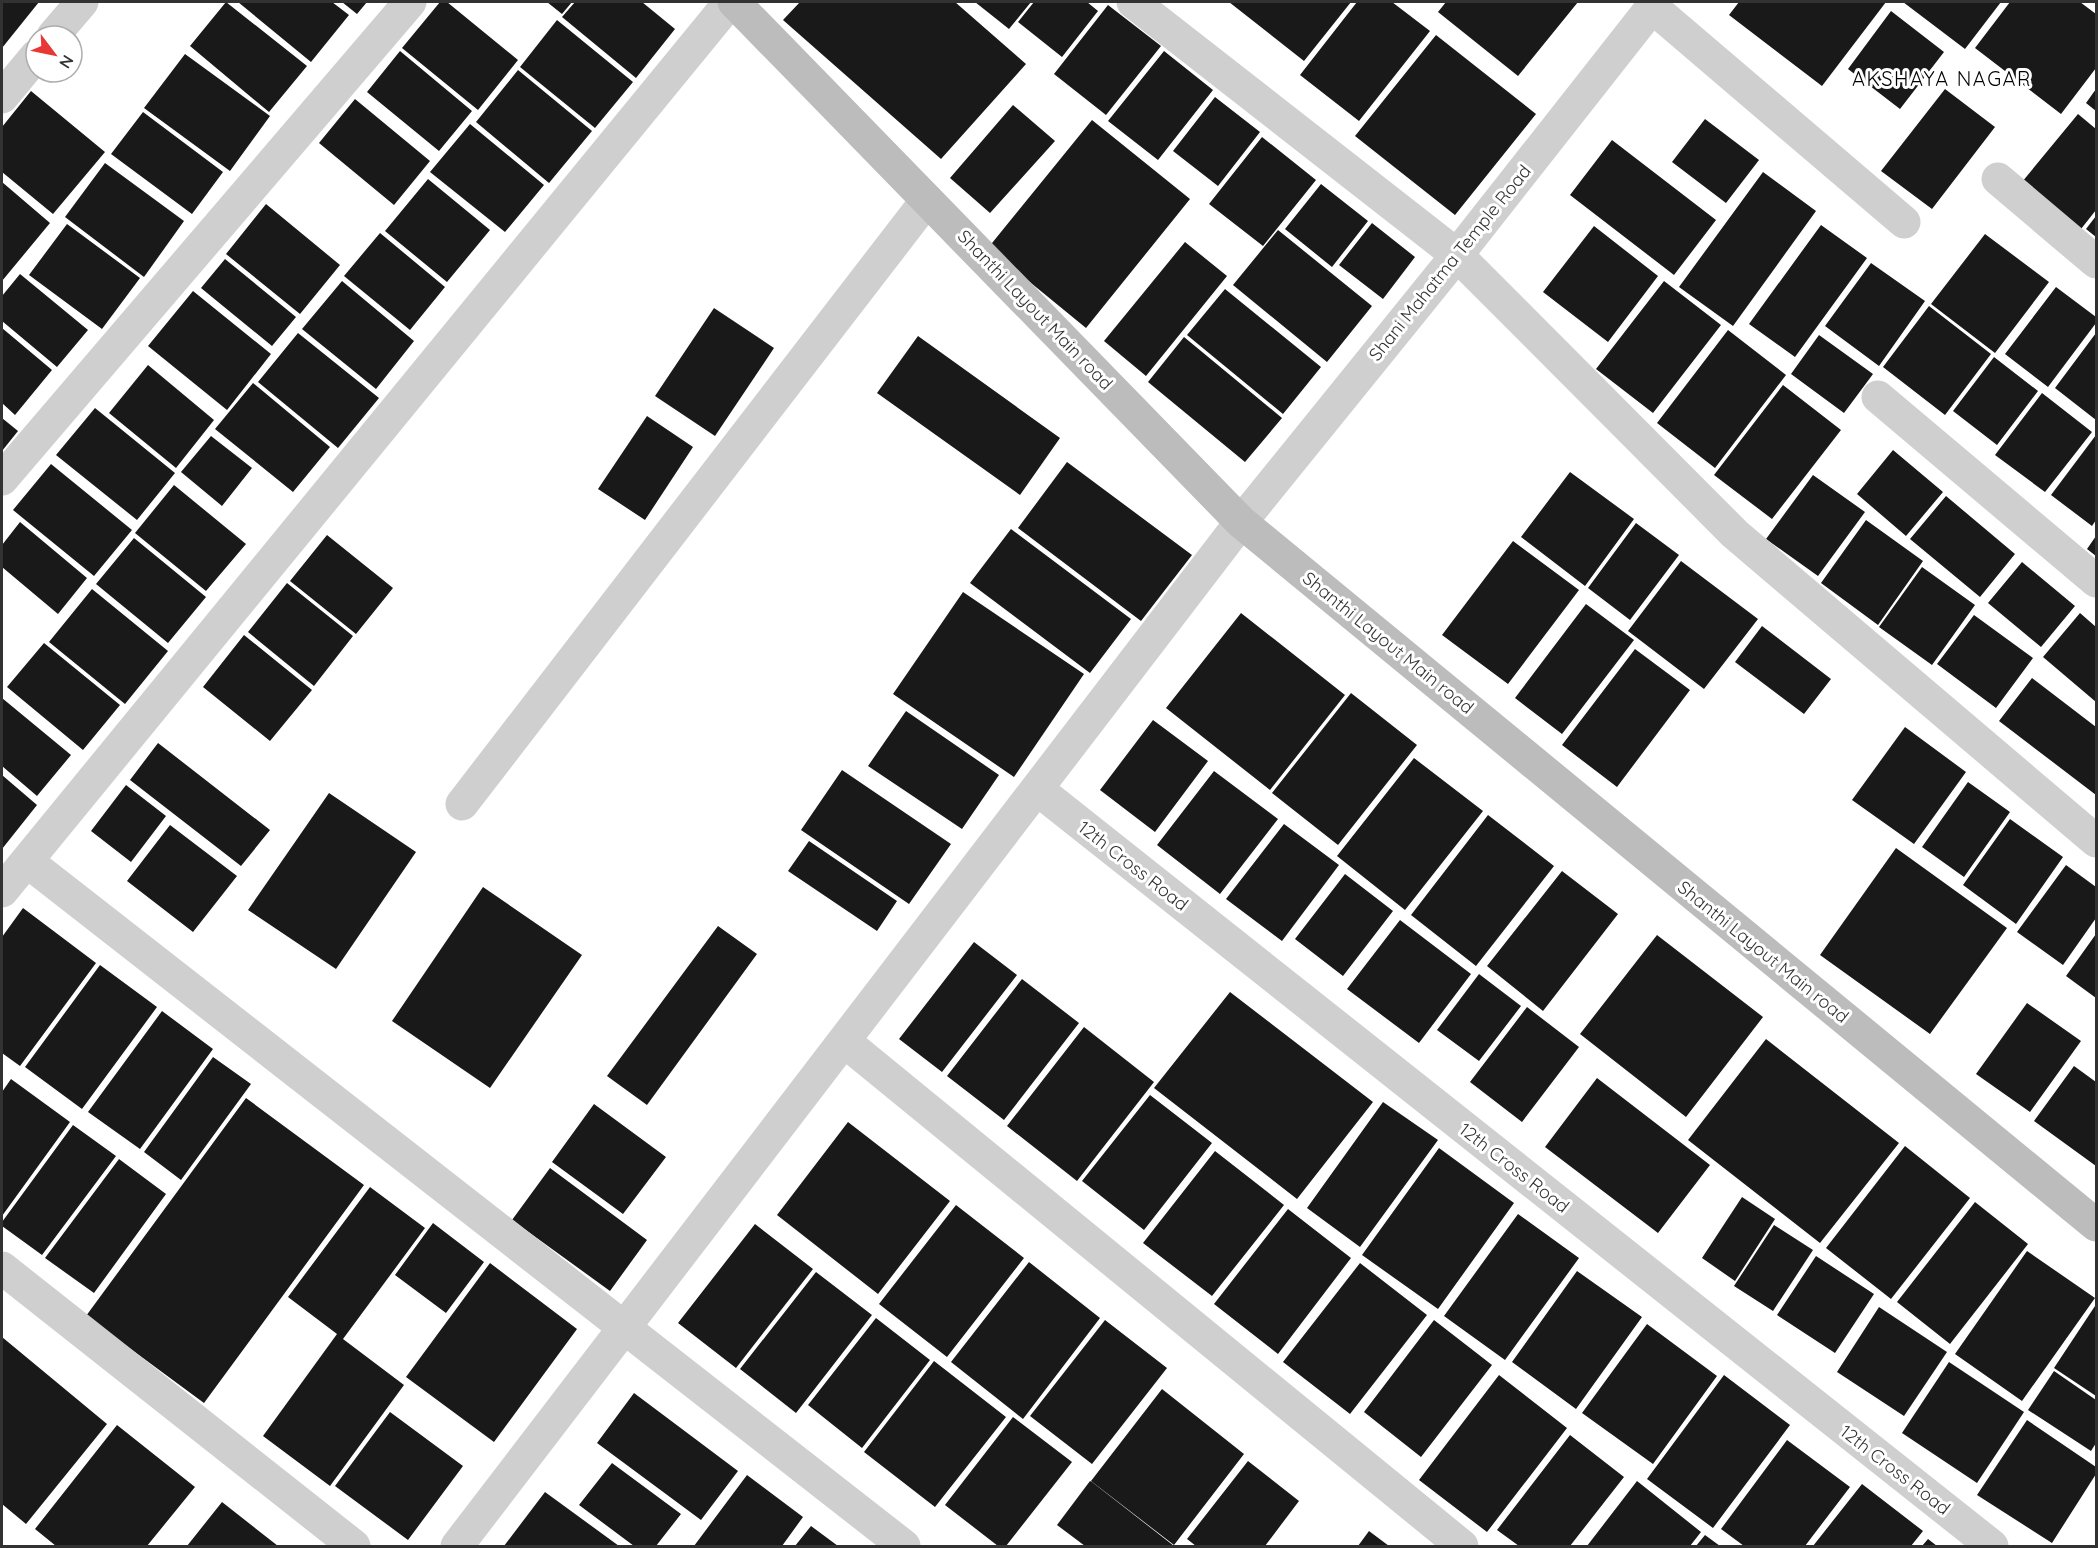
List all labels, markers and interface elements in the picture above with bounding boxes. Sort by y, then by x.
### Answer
north arrow [24,24,84,84]
text: N [55,52,78,72]
district label: AKSHAYA NAGAR [1852,66,2032,91]
street label: Shani Mahatma Temple Road [1363,160,1536,365]
street label: Shanthi Layout Main road [953,225,1118,394]
street label: Shanthi Layout Main road [1298,566,1479,719]
street label: 12th Cross Road [1074,815,1193,916]
street label: Shanthi Layout Main road [1673,875,1854,1028]
street label: 12th Cross Road [1455,1117,1574,1218]
street label: 12th Cross Road [1836,1419,1955,1520]

